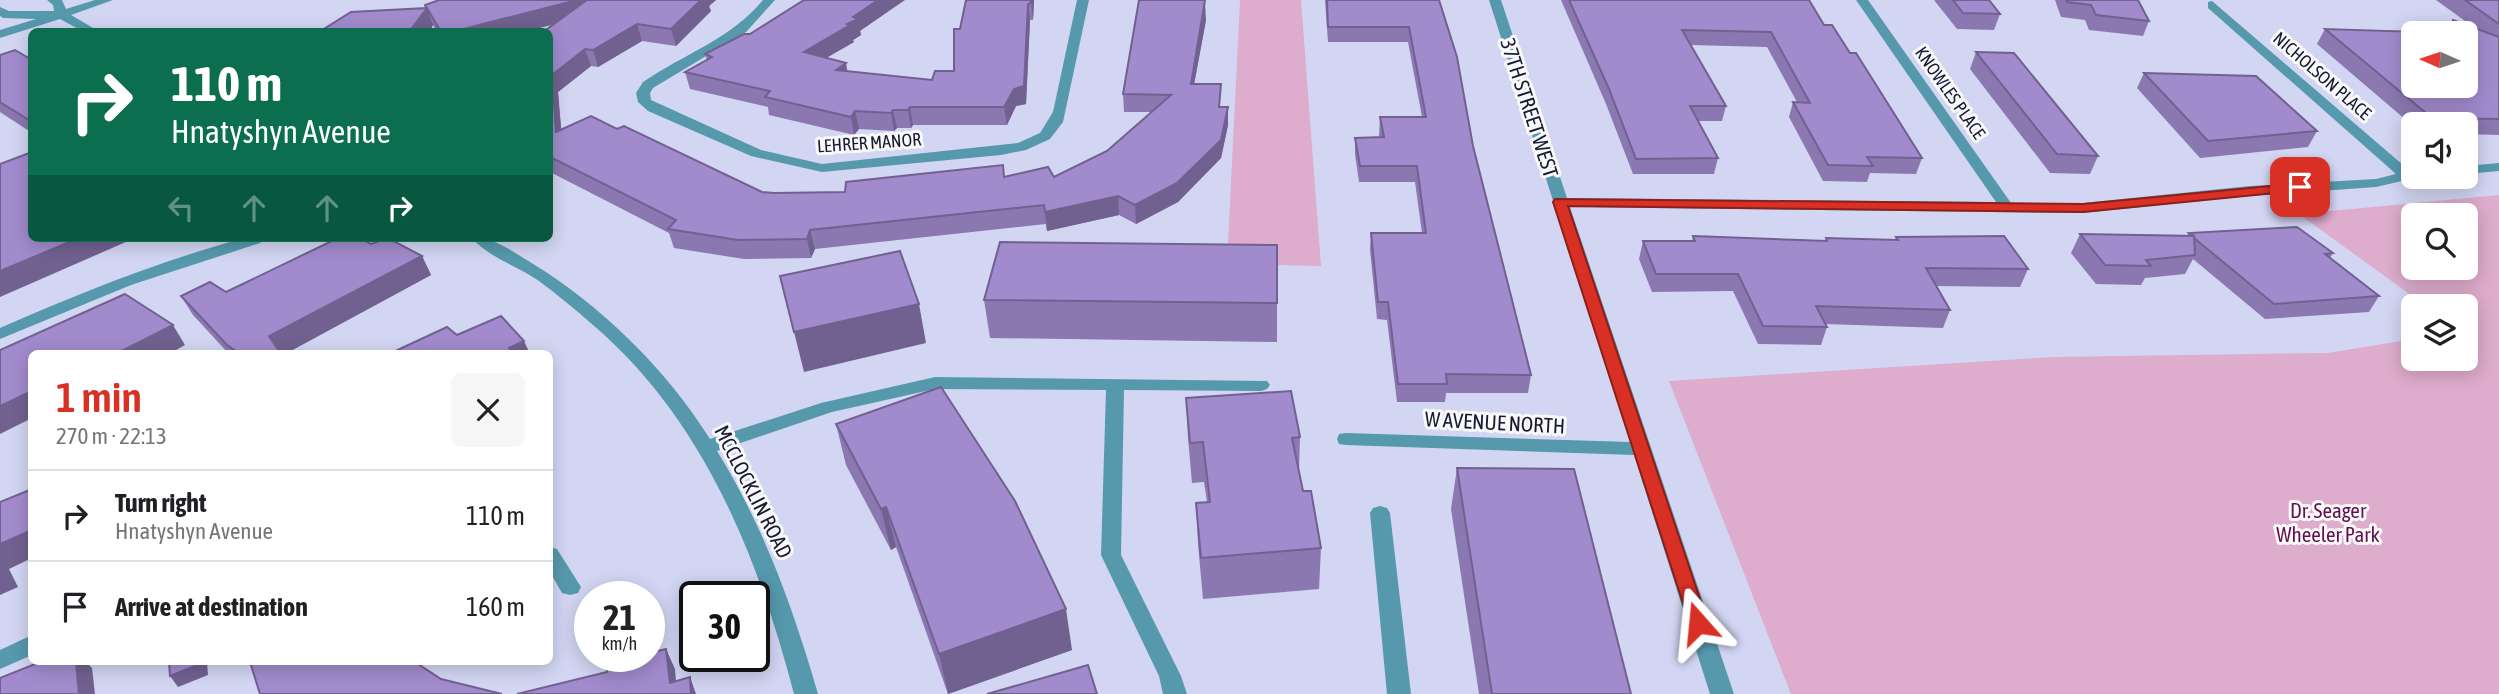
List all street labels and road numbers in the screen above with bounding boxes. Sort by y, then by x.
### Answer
street label: NICHOLSON PLACE [2269,27,2376,124]
street label: 37TH STREET WEST [1496,35,1564,180]
street label: KNOWLES PLACE [1911,43,1990,143]
street label: LEHRER MANOR [816,128,922,157]
street label: W AVENUE NORTH [1424,406,1566,438]
street label: MCCLOCKLIN ROAD [710,421,798,562]

